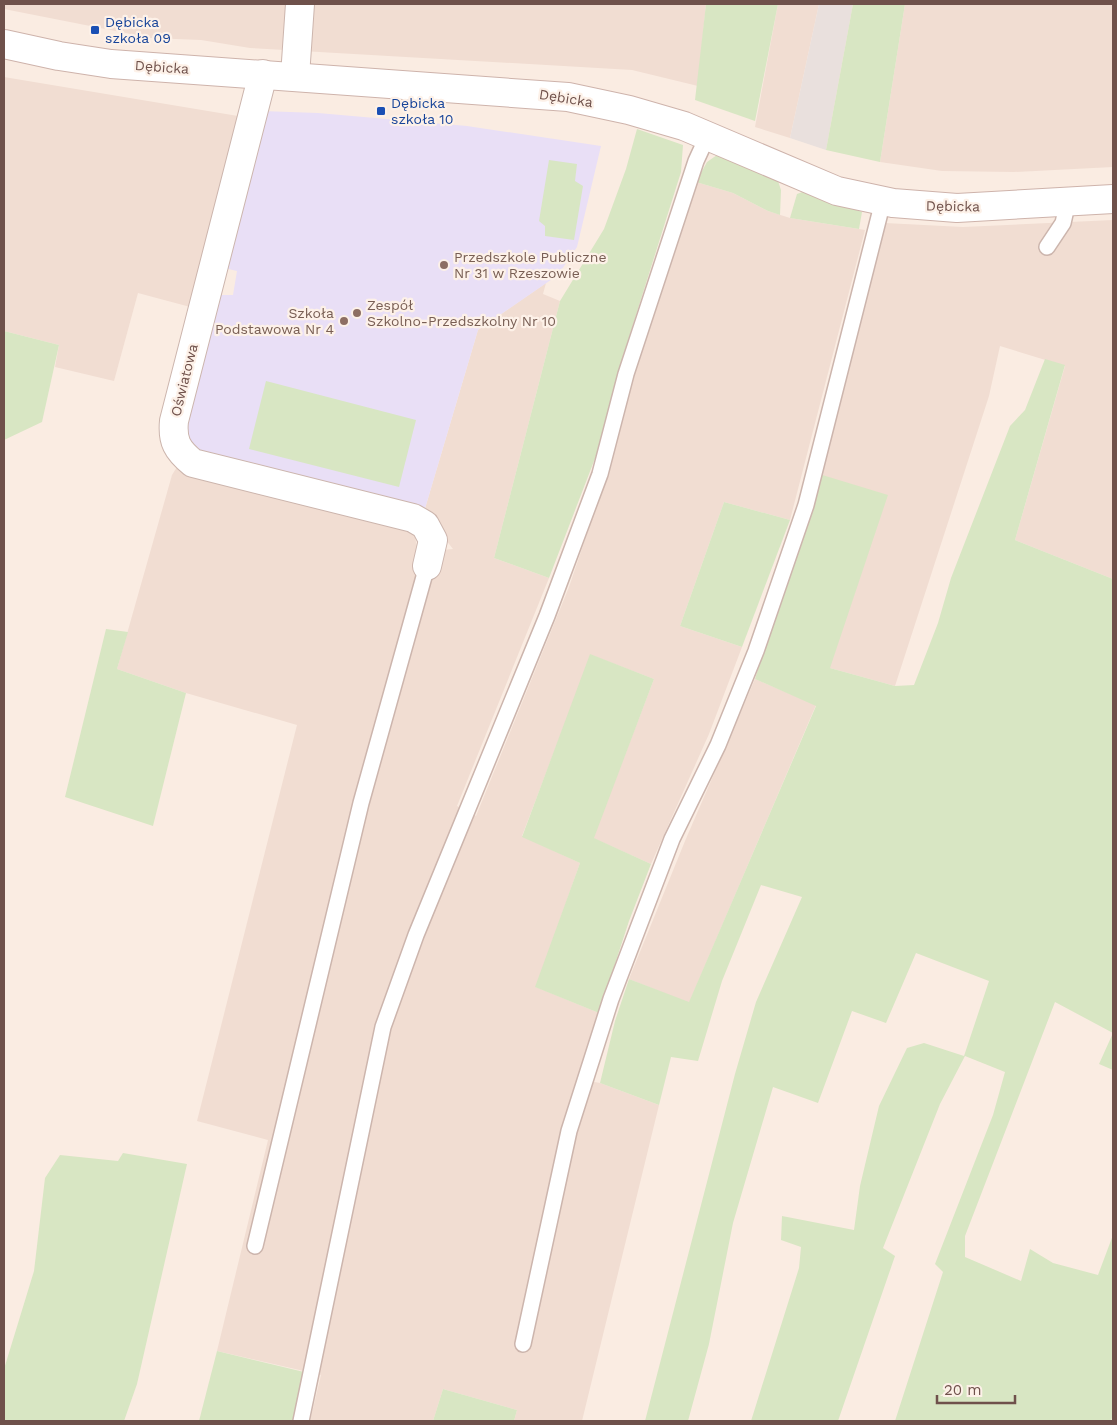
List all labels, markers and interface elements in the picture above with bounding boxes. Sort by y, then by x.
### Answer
place label: Dębicka szkoła 09 [105,14,171,46]
marker: Dębicka szkoła 09 [89,24,101,36]
street label: Dębicka [134,57,190,77]
street label: Dębicka [538,86,594,110]
place label: Dębicka szkoła 10 [391,95,453,127]
marker: Dębicka szkoła 10 [375,105,387,117]
street label: Dębicka [926,198,980,214]
place label: Przedszkole Publiczne Nr 31 w Rzeszowie [454,249,607,281]
marker: Przedszkole Publiczne Nr 31 w Rzeszowie [438,259,450,271]
place label: Zespół Szkolno-Przedszkolny Nr 10 [367,297,556,329]
place label: Szkoła Podstawowa Nr 4 [215,305,334,337]
marker: Zespół Szkolno-Przedszkolny Nr 10 [351,307,363,319]
marker: Szkoła Podstawowa Nr 4 [338,315,350,327]
street label: Oświatowa [167,342,201,418]
scale bar [937,1372,1014,1404]
text: 20 m [944,1381,982,1399]

